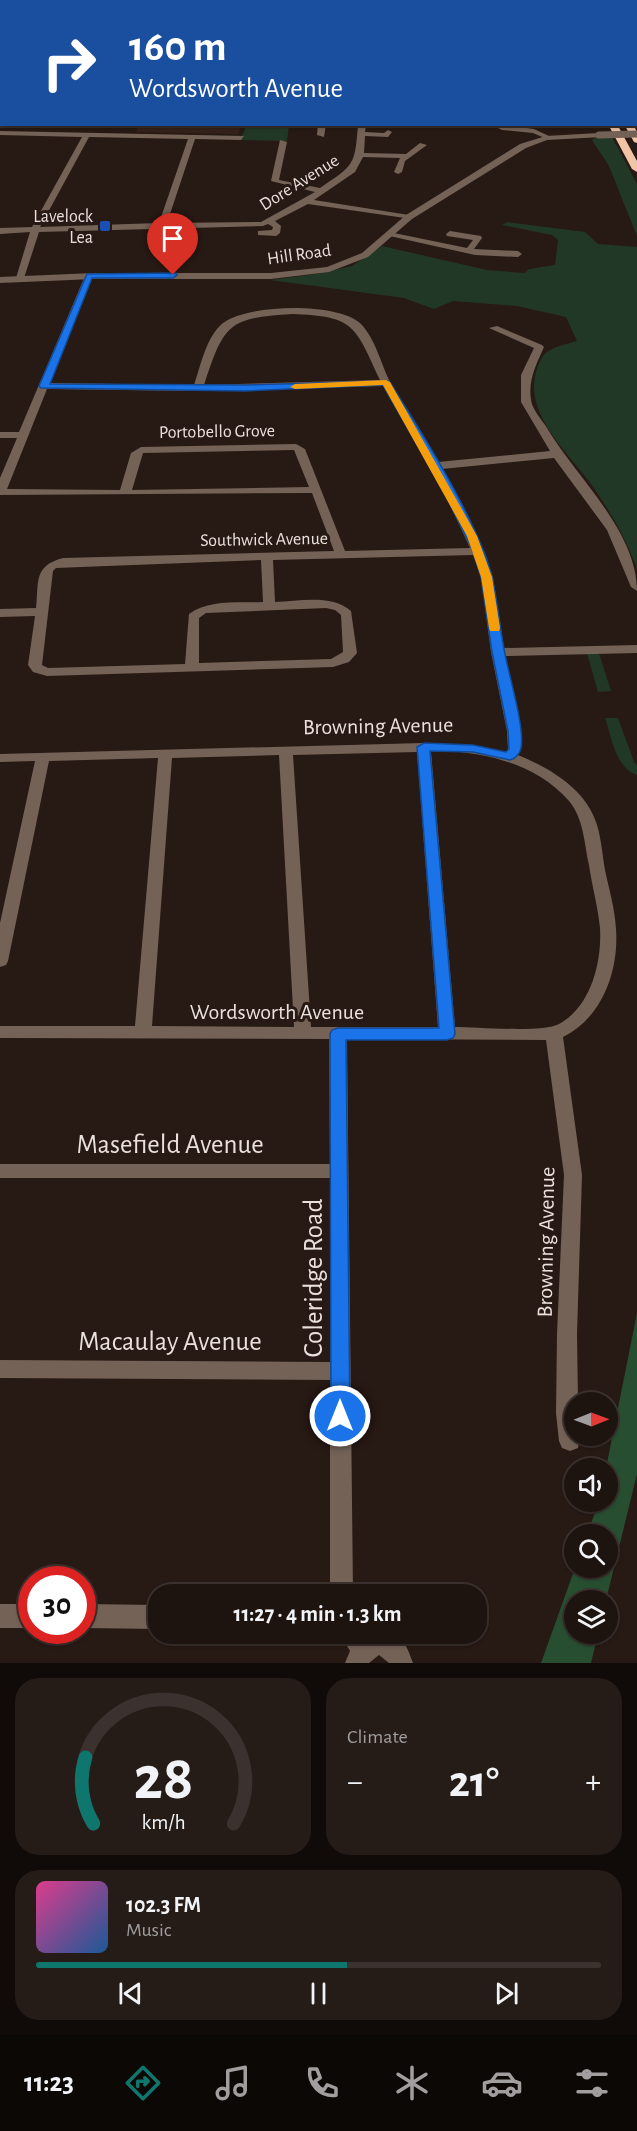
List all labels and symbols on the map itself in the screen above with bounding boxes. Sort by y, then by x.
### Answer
street label: Dore Avenue [257,151,342,214]
place label: Lavelock Lea [33,208,94,247]
pin [147,213,198,275]
marker: Lavelock Lea [98,219,112,233]
street label: Hill Road [266,242,332,268]
street label: Portobello Grove [159,422,275,442]
street label: Southwick Avenue [200,530,328,550]
street label: Browning Avenue [303,714,453,738]
street label: Wordsworth Avenue [190,1001,364,1023]
street label: Masefield Avenue [76,1131,264,1158]
street label: Browning Avenue [534,1167,558,1317]
street label: Coleridge Road [300,1199,327,1357]
street label: Macaulay Avenue [78,1328,262,1356]
position arrow [308,1384,372,1448]
north arrow [564,1392,618,1446]
speed limit sign: 30 [18,1566,96,1644]

